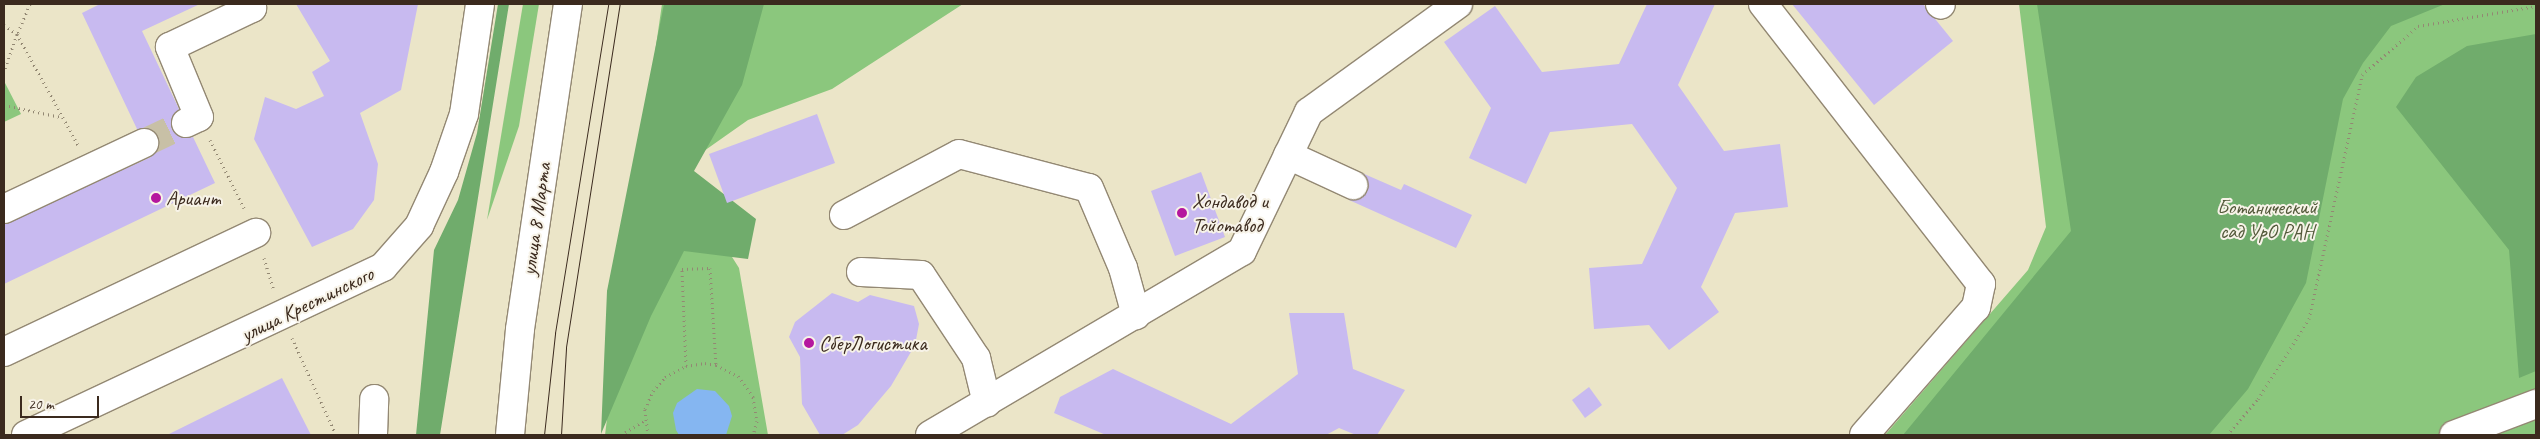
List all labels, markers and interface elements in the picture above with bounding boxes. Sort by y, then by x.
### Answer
street label: улица 8 Марта [516,161,556,277]
place label: Ариант [166,185,221,211]
place label: Хондавод и Тойотавод [1192,188,1268,238]
marker: Ариант [150,192,162,204]
park label: Ботанический сад УрО РАН [2217,194,2317,244]
marker: Хондавод и Тойотавод [1176,207,1188,219]
street label: улица Крестинского [237,261,377,347]
place label: СберЛогистика [819,330,927,356]
marker: СберЛогистика [803,337,815,349]
scale bar [22,386,101,418]
text: 20 m [28,395,54,414]

